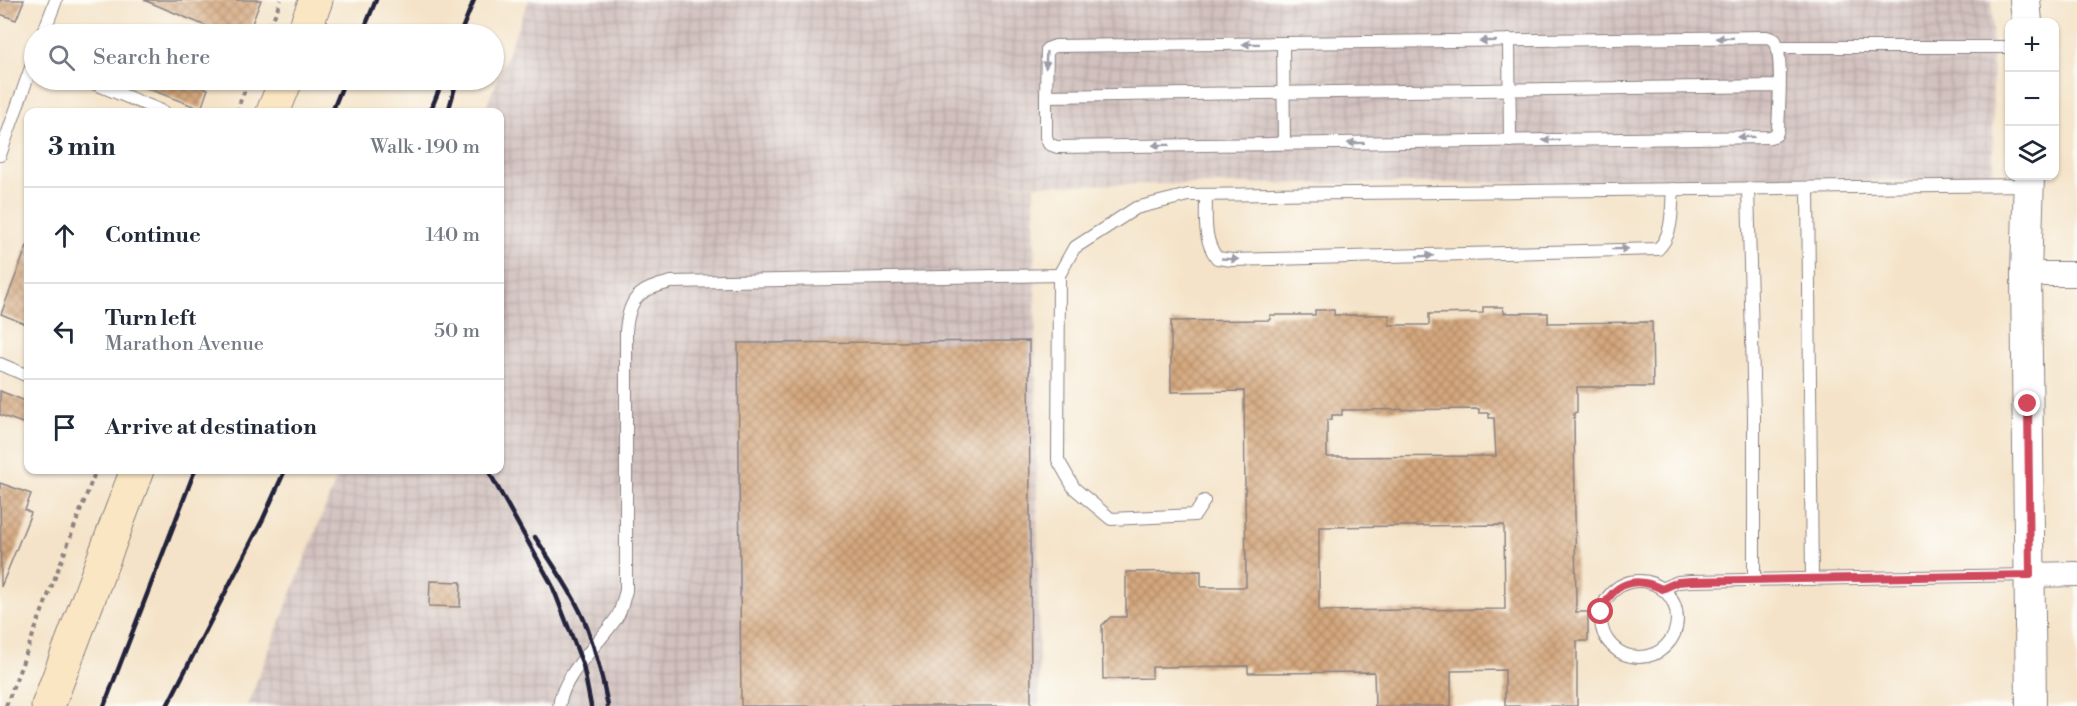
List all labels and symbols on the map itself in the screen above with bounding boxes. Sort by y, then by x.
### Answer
one-way arrow [1715,33,1734,43]
one-way arrow [1478,36,1497,45]
one-way arrow [1241,39,1260,48]
one-way arrow [1041,51,1051,70]
one-way arrow [1737,132,1756,142]
one-way arrow [1542,135,1561,145]
one-way arrow [1347,138,1366,147]
one-way arrow [1152,140,1171,150]
one-way arrow [1611,245,1630,254]
one-way arrow [1416,251,1435,260]
one-way arrow [1221,254,1240,264]
route end [2014,390,2040,416]
route start [1587,598,1613,624]

